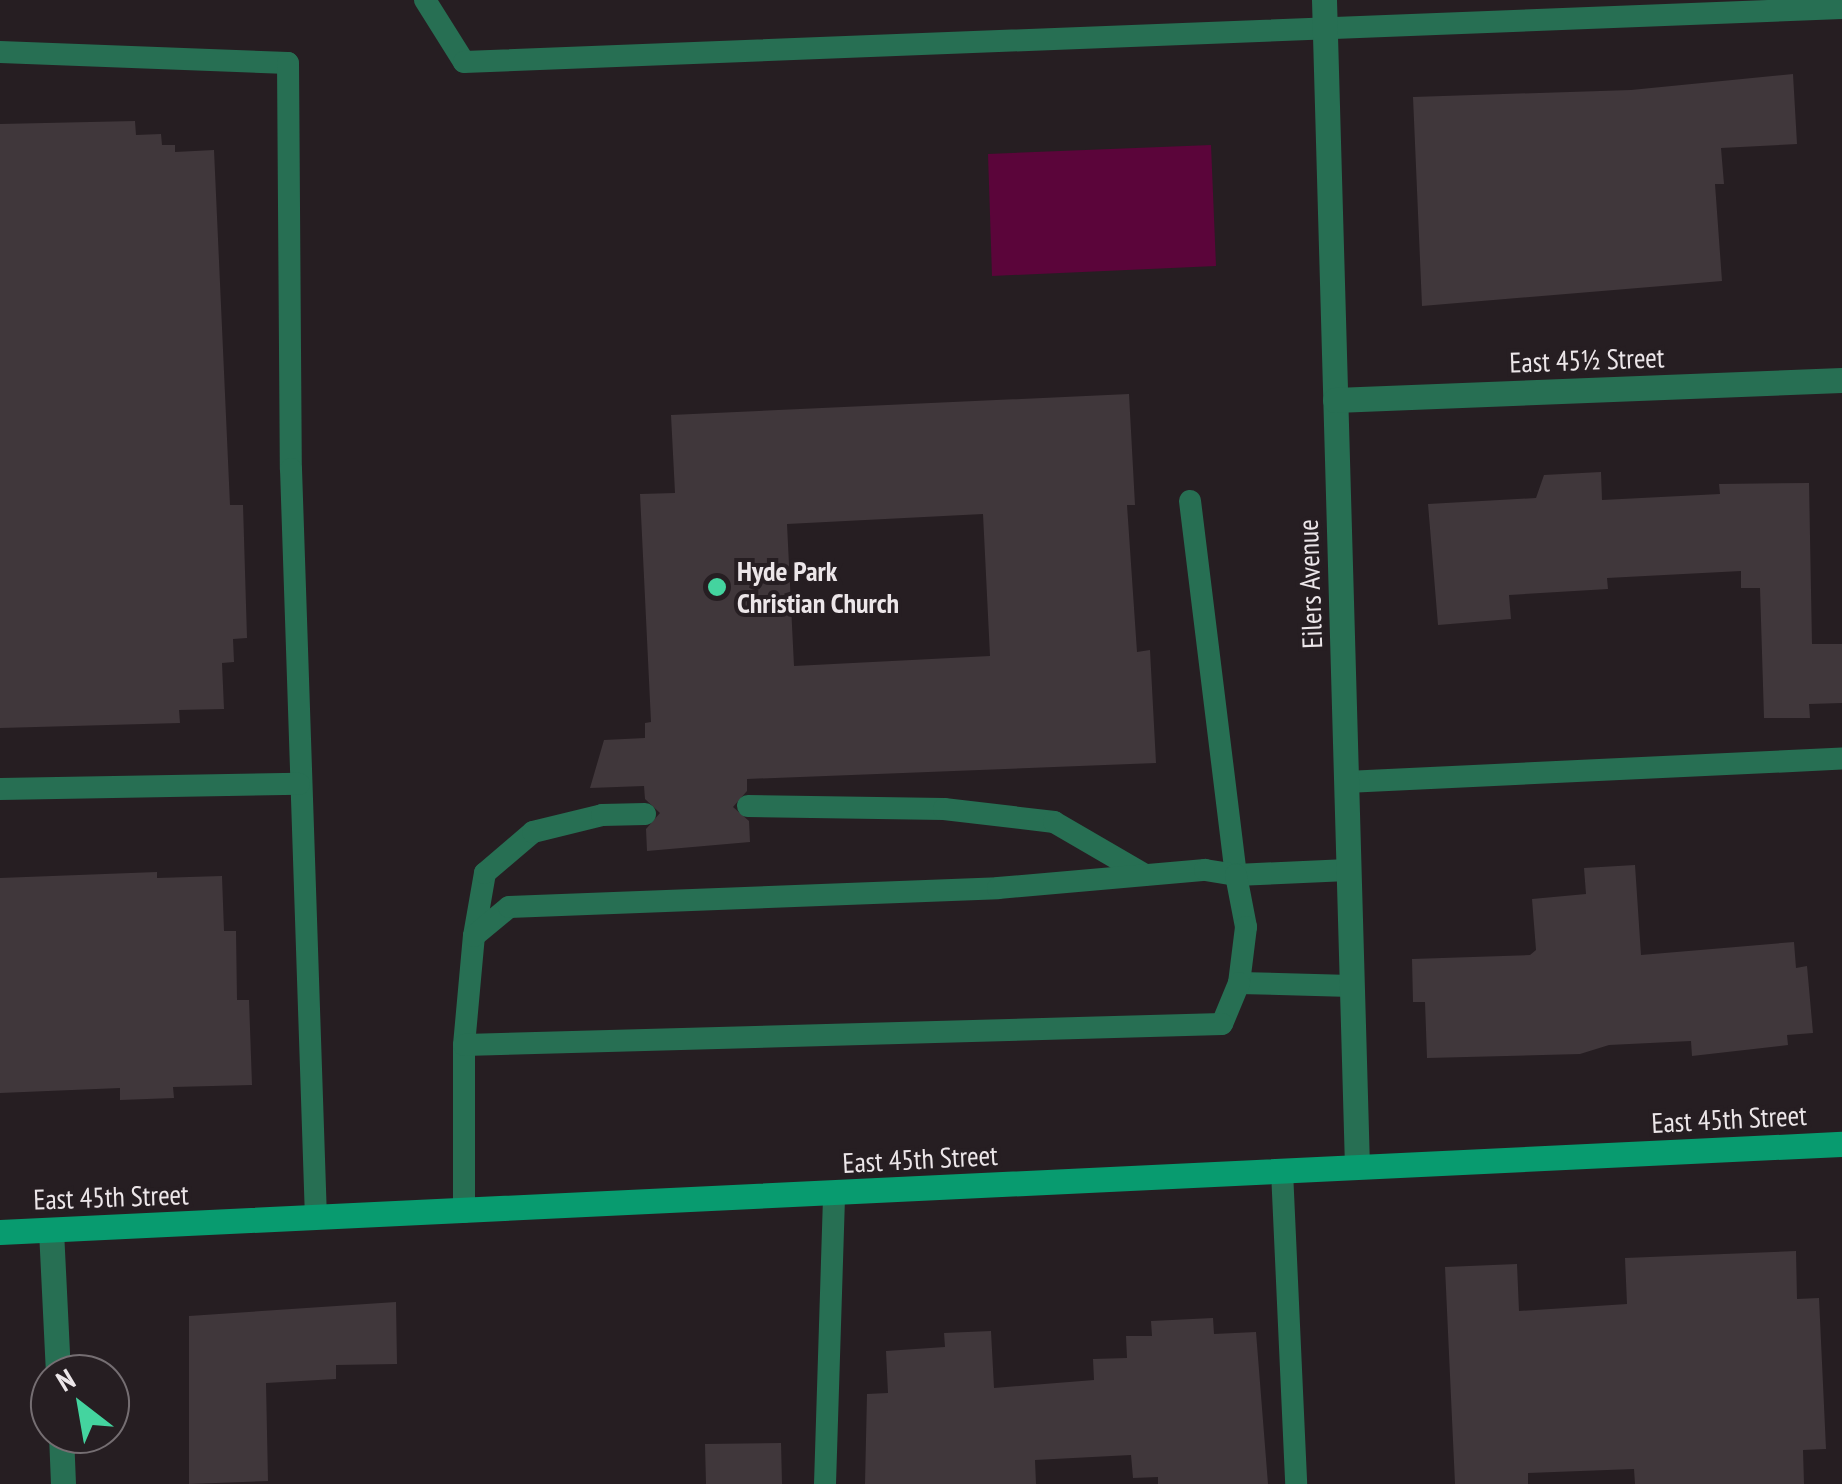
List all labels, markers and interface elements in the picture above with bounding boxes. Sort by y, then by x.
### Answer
street label: East 45½ Street [1509,341,1665,379]
street label: Eilers Avenue [1291,518,1329,650]
place label: Hyde Park Christian Church [737,554,899,620]
marker: Hyde Park Christian Church [706,576,728,598]
street label: East 45th Street [1651,1098,1807,1140]
street label: East 45th Street [842,1138,998,1180]
street label: East 45th Street [33,1177,189,1217]
north arrow [30,1354,130,1454]
text: N [49,1360,81,1399]

